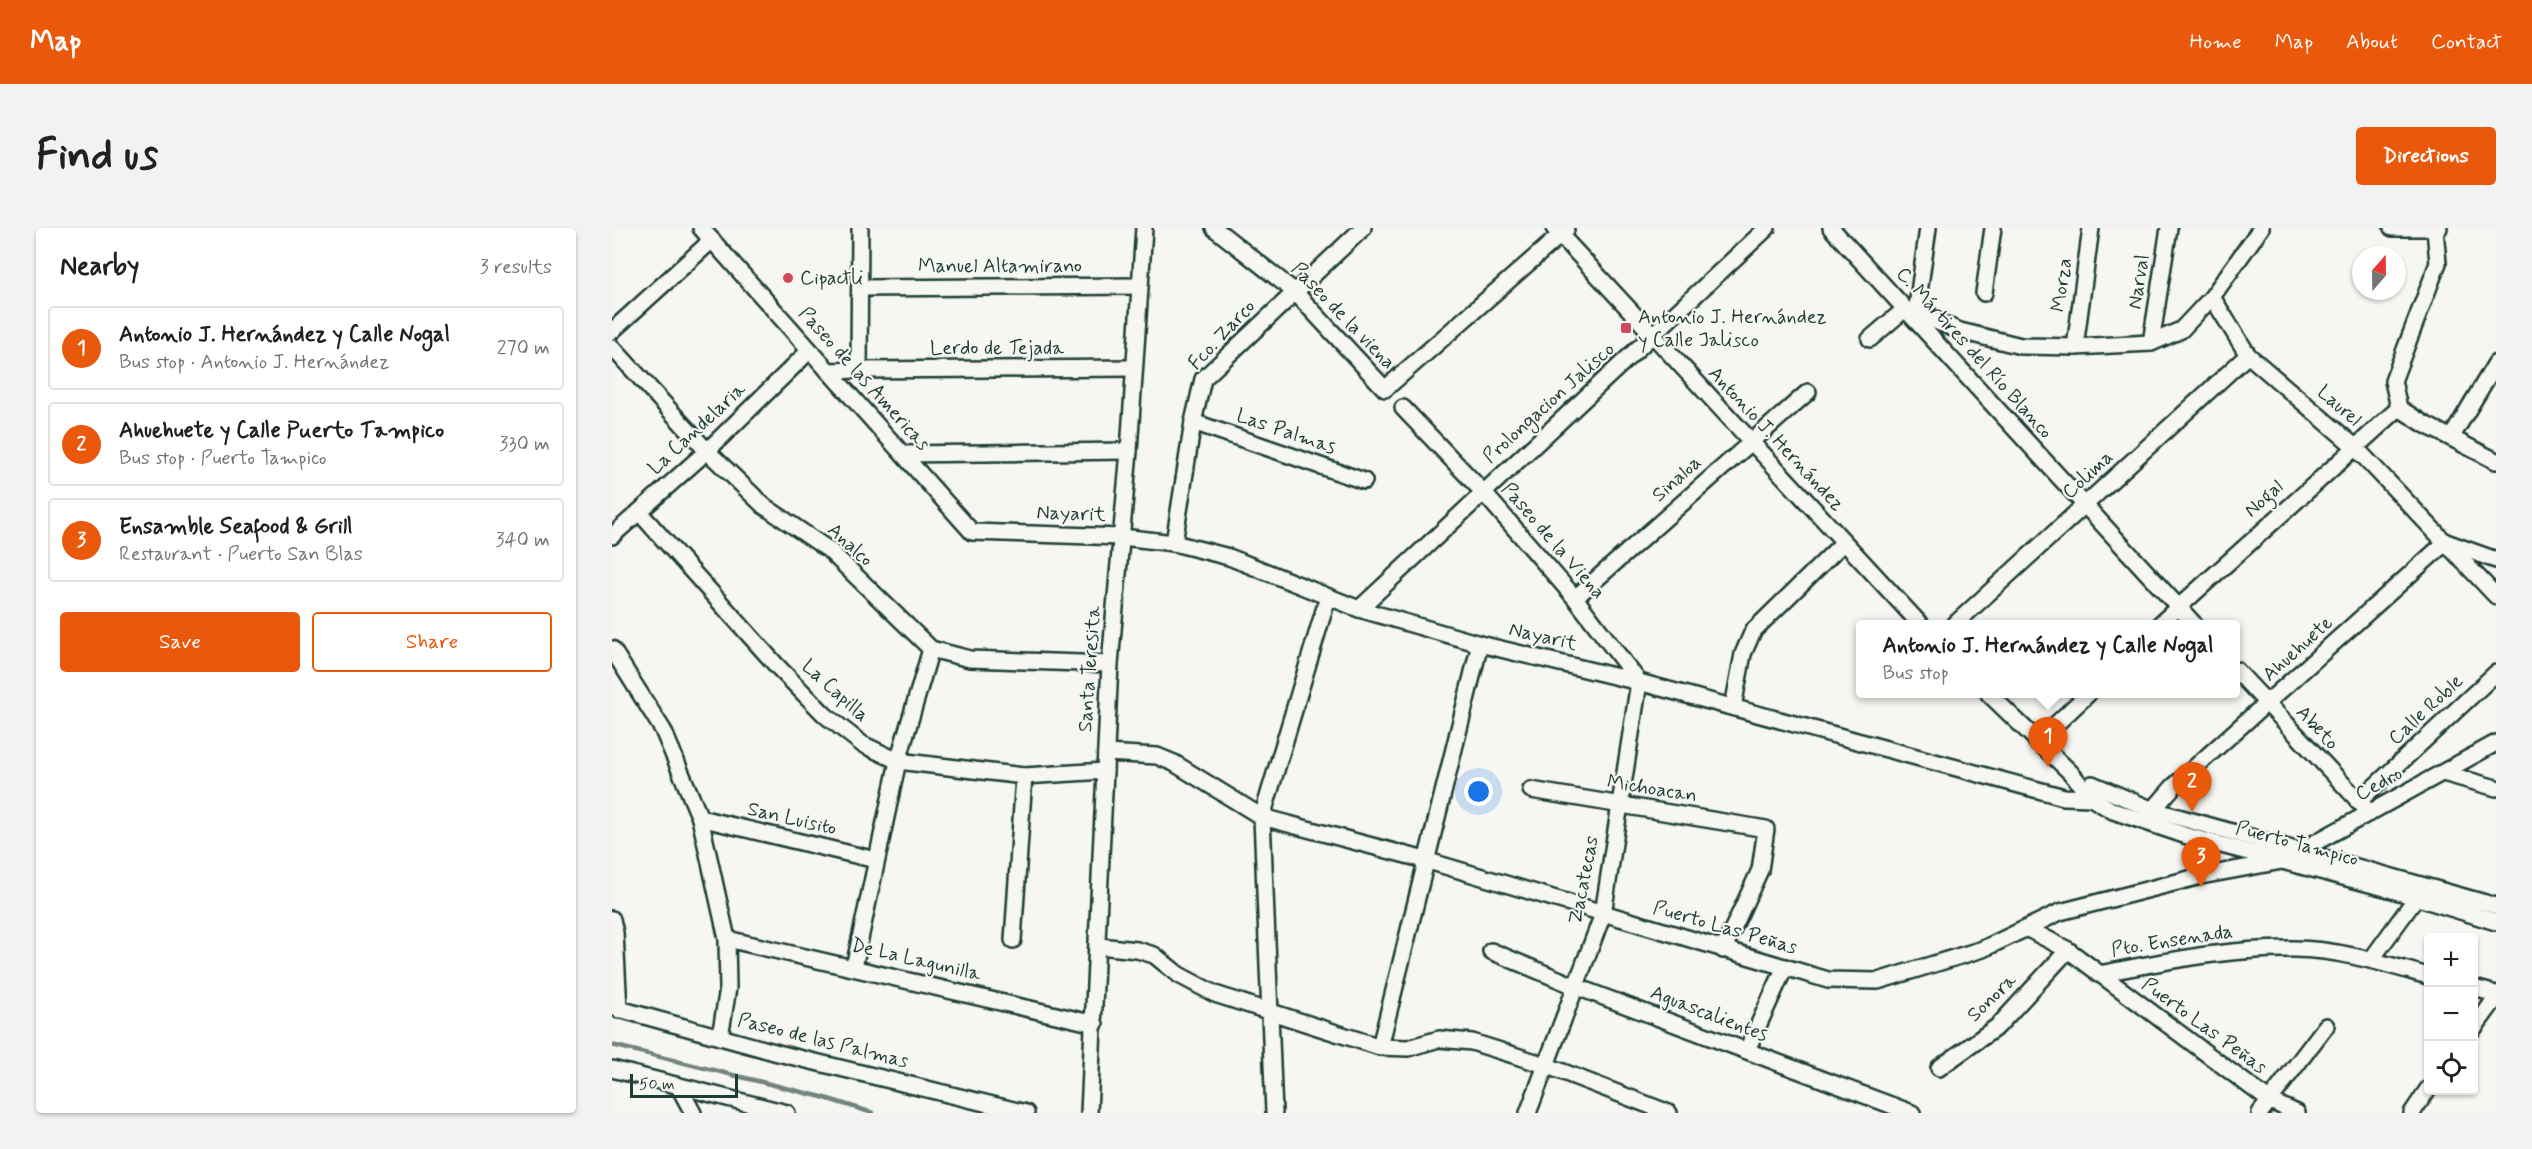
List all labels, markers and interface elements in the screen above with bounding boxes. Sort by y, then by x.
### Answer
text: Map [30,24,81,61]
text: Home [2190,28,2242,56]
text: Map [2275,28,2313,56]
text: About [2346,28,2398,56]
text: Contact [2431,28,2502,56]
button: Directions [2356,127,2496,185]
text: Find us [36,129,158,184]
north arrow [2352,246,2406,300]
text: Nearby [60,250,139,284]
street label: Manuel Altamirano [918,253,1082,280]
street label: Narval [2121,253,2157,311]
text: 3 results [480,254,552,281]
street label: Paseo de la viena [1285,256,1401,376]
street label: Morza [2045,256,2079,314]
street label: C. Mártires del Río Blanco [1889,261,2059,445]
place label: Cipactli [800,265,863,292]
marker: Cipactli [781,271,795,285]
street label: Fco. Zarco [1182,294,1262,376]
street label: Paseo de las Americas [792,301,936,457]
place label: Antonio J. Hernández y Calle Jalisco [1638,304,1827,354]
text: Antonio J. Hernández y Calle Nogal [119,321,450,349]
marker: Antonio J. Hernández y Calle Jalisco [1619,321,1633,335]
text: 1 [77,335,86,362]
text: 270 m [497,335,550,362]
street label: Lerdo de Tejada [930,335,1065,362]
street label: Prolongacion Jalisco [1477,336,1622,470]
text: Bus stop · Antonio J. Hernández [119,349,389,376]
street label: Antonio J. Hernández [1702,361,1850,517]
street label: La Candelaria [642,376,753,481]
street label: Laurel [2311,379,2367,433]
street label: Las Palmas [1233,402,1340,462]
text: Ahuehuete y Calle Puerto Tampico [119,417,444,445]
text: 2 [77,431,86,458]
text: 330 m [499,431,550,458]
street label: Colima [2057,444,2119,506]
text: Bus stop · Puerto Tampico [119,445,326,472]
street label: Sinaloa [1646,450,1708,508]
street label: Nogal [2238,474,2291,525]
street label: Paseo de la Viena [1495,477,1611,605]
street label: Nayarit [1036,499,1106,529]
text: Ensamble Seafood & Grill [119,513,353,541]
street label: Analco [821,517,879,573]
text: 3 [77,527,86,554]
text: 340 m [495,527,550,554]
text: Restaurant · Puerto San Blas [119,541,363,568]
street label: Santa Teresita [1072,604,1108,733]
street label: Ahuehuete [2257,610,2339,688]
button: Save [60,612,300,672]
button: Share [312,612,552,672]
street label: Nayarit [1506,616,1580,658]
popup [1856,620,2240,698]
text: Antonio J. Hernández y Calle Nogal [1883,632,2213,660]
street label: La Capilla [795,654,875,728]
text: Bus stop [1883,660,1949,687]
street label: Calle Roble [2383,668,2469,752]
street label: Abeto [2289,700,2345,756]
pin: 1 [2028,718,2068,767]
street label: Cedro [2351,760,2407,808]
pin: 2 [2172,762,2212,812]
street label: Michoacan [1605,769,1699,809]
your location [1464,777,1493,806]
street label: San Luisito [745,796,839,842]
street label: Puerto Tampico [2233,815,2361,873]
street label: Zacatecas [1562,834,1606,926]
pin: 3 [2182,838,2220,887]
street label: Puerto Las Peñas [1650,895,1800,962]
street label: Pto. Ensenada [2109,918,2235,964]
street label: De La Lagunilla [848,932,985,988]
map controls [2424,933,2478,1095]
button: + [2424,933,2478,987]
street label: Sonora [1961,967,2023,1028]
street label: Puerto Las Peñas [2136,971,2272,1081]
street label: Aguascalientes [1646,979,1772,1049]
button: − [2424,987,2478,1041]
street label: Paseo de las Palmas [735,1007,911,1075]
button: locate [2424,1041,2478,1095]
scale bar [630,1071,738,1098]
text: 50 m [639,1074,675,1095]

